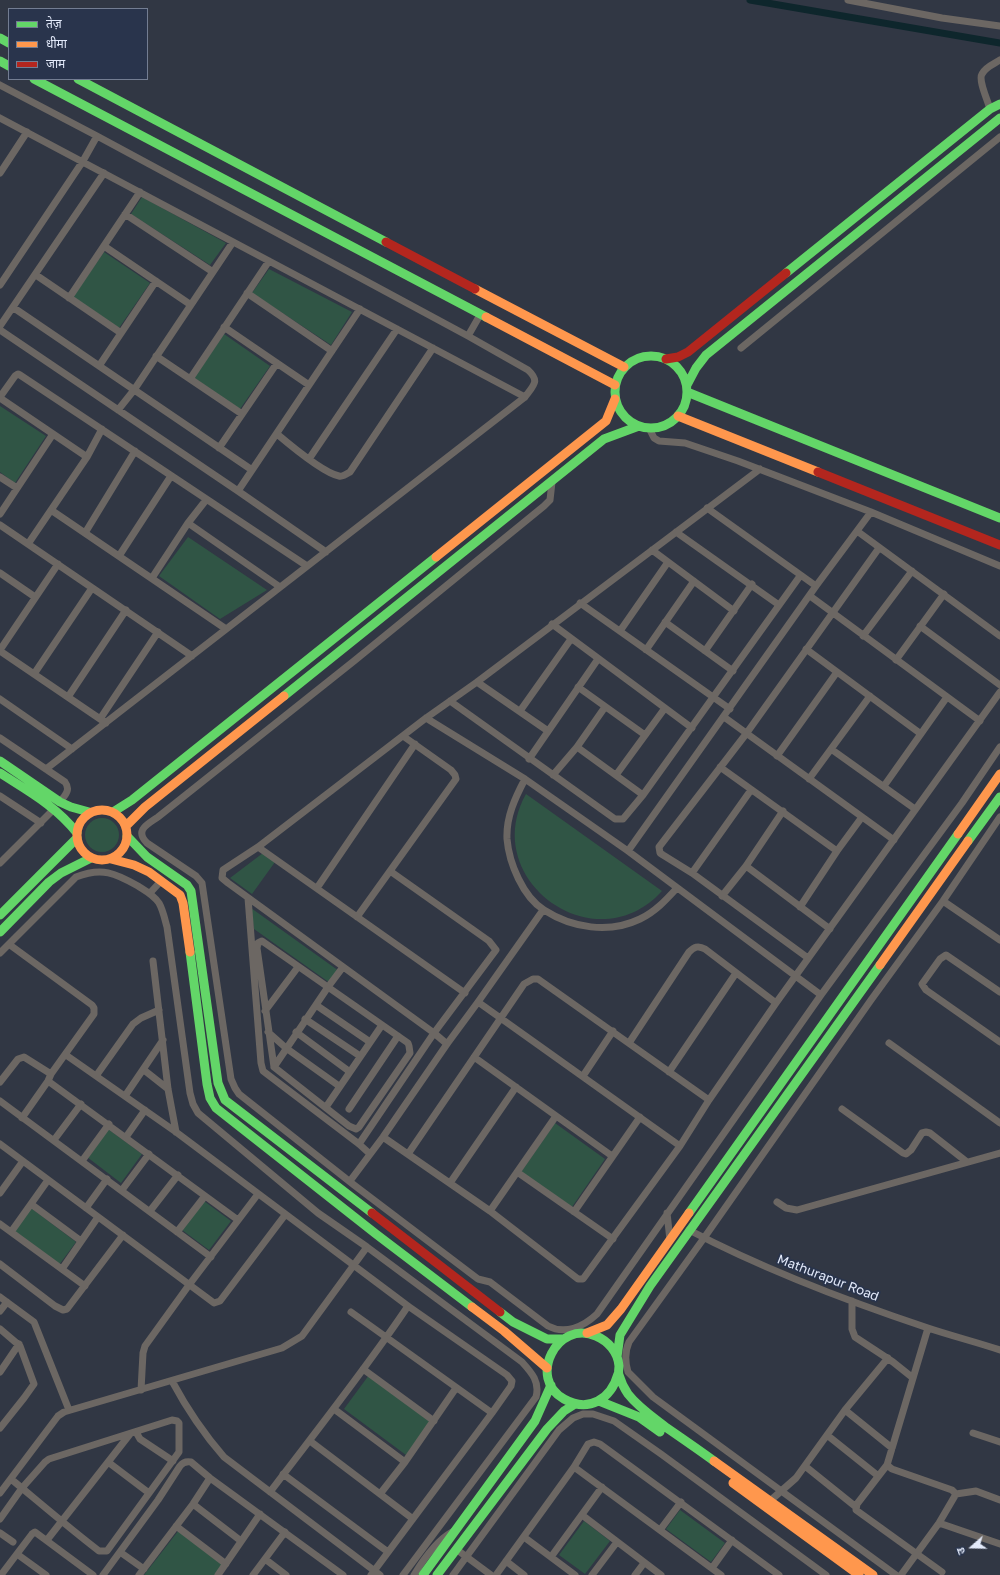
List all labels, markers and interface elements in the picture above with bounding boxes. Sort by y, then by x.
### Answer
legend [8,8,148,80]
text: तेज़ [46,16,62,31]
text: धीमा [46,36,67,51]
text: जाम [46,56,65,71]
street label: Mathurapur Road [775,1251,881,1305]
north arrow [952,1527,992,1567]
text: उ [953,1546,967,1557]

